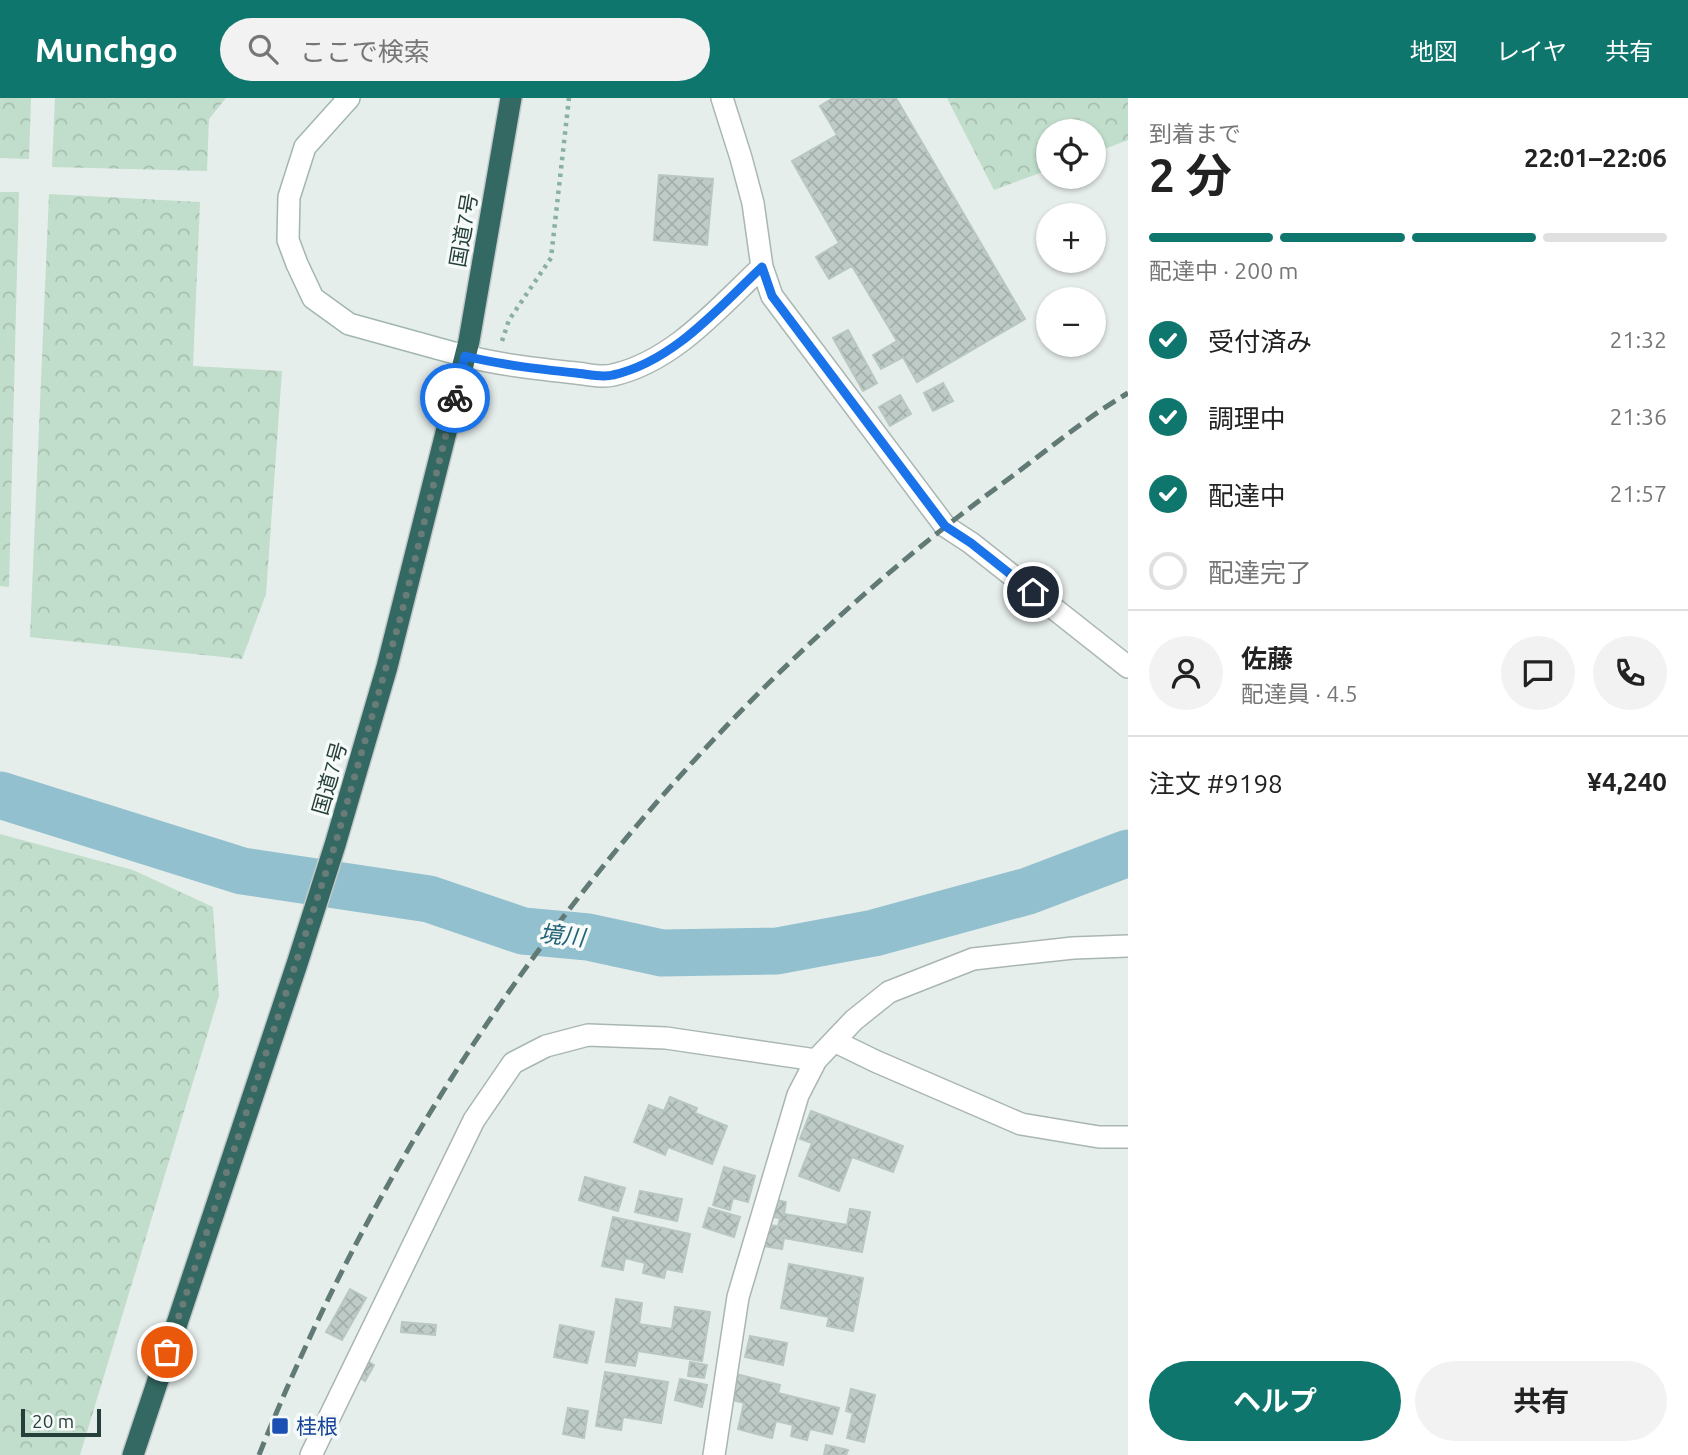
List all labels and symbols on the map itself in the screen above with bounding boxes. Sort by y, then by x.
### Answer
street label: 国道7号 [445,191,481,269]
courier [420,363,490,433]
pin [1003,562,1063,622]
street label: 国道7号 [307,739,351,817]
water label: 境川 [538,920,589,950]
pin [137,1322,197,1382]
scale bar [21,1406,102,1438]
place label: 桂根 [296,1414,338,1438]
marker: 桂根 [270,1416,290,1436]

